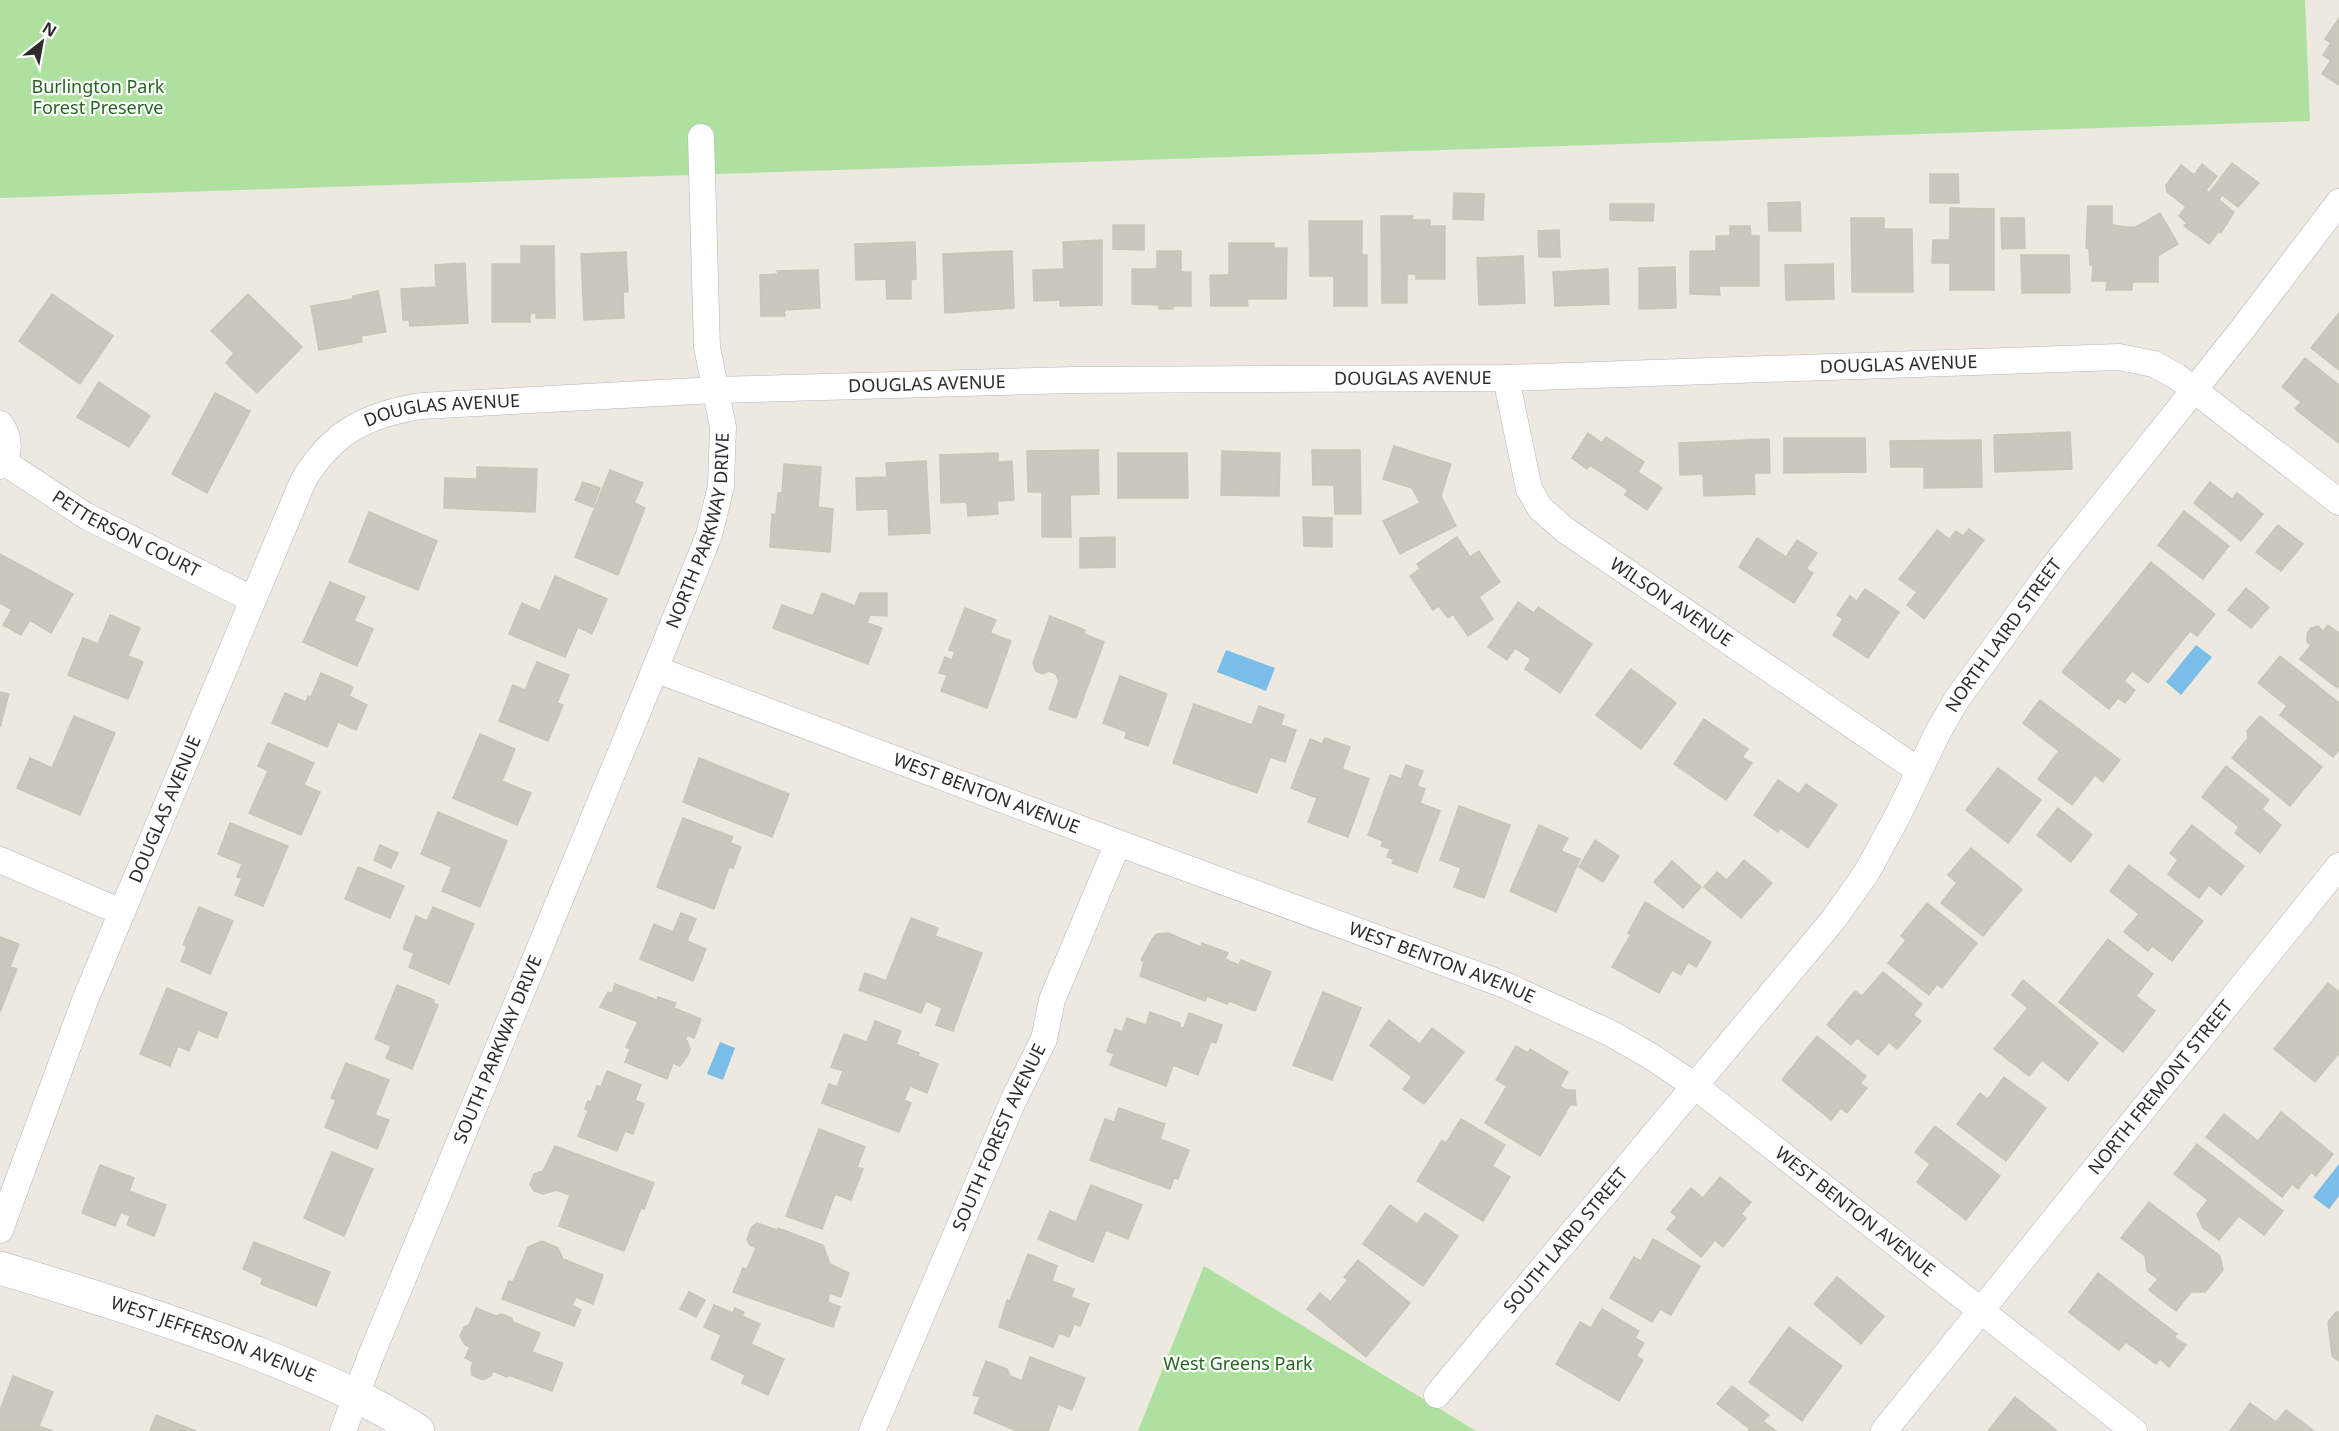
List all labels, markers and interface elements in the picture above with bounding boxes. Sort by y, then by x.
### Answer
north arrow [12,12,72,72]
text: N [38,16,61,42]
park label: Burlington Park Forest Preserve [32,74,165,119]
street label: DOUGLAS AVENUE [1819,349,1978,378]
street label: DOUGLAS AVENUE [1334,365,1492,390]
street label: DOUGLAS AVENUE [848,369,1006,397]
street label: DOUGLAS AVENUE [360,388,521,432]
street label: NORTH PARKWAY DRIVE [660,432,734,632]
street label: PETTERSON COURT [48,484,204,582]
street label: WILSON AVENUE [1606,551,1738,652]
street label: NORTH LAIRD STREET [1939,553,2066,716]
street label: DOUGLAS AVENUE [123,732,206,886]
street label: WEST BENTON AVENUE [890,747,1083,839]
street label: WEST BENTON AVENUE [1346,916,1539,1008]
street label: SOUTH PARKWAY DRIVE [447,951,547,1147]
street label: NORTH FREMONT STREET [2082,995,2237,1179]
street label: SOUTH FOREST AVENUE [946,1039,1051,1234]
street label: WEST BENTON AVENUE [1771,1141,1941,1281]
street label: SOUTH LAIRD STREET [1497,1162,1633,1318]
street label: WEST JEFFERSON AVENUE [108,1290,320,1387]
park label: West Greens Park [1163,1351,1313,1375]

